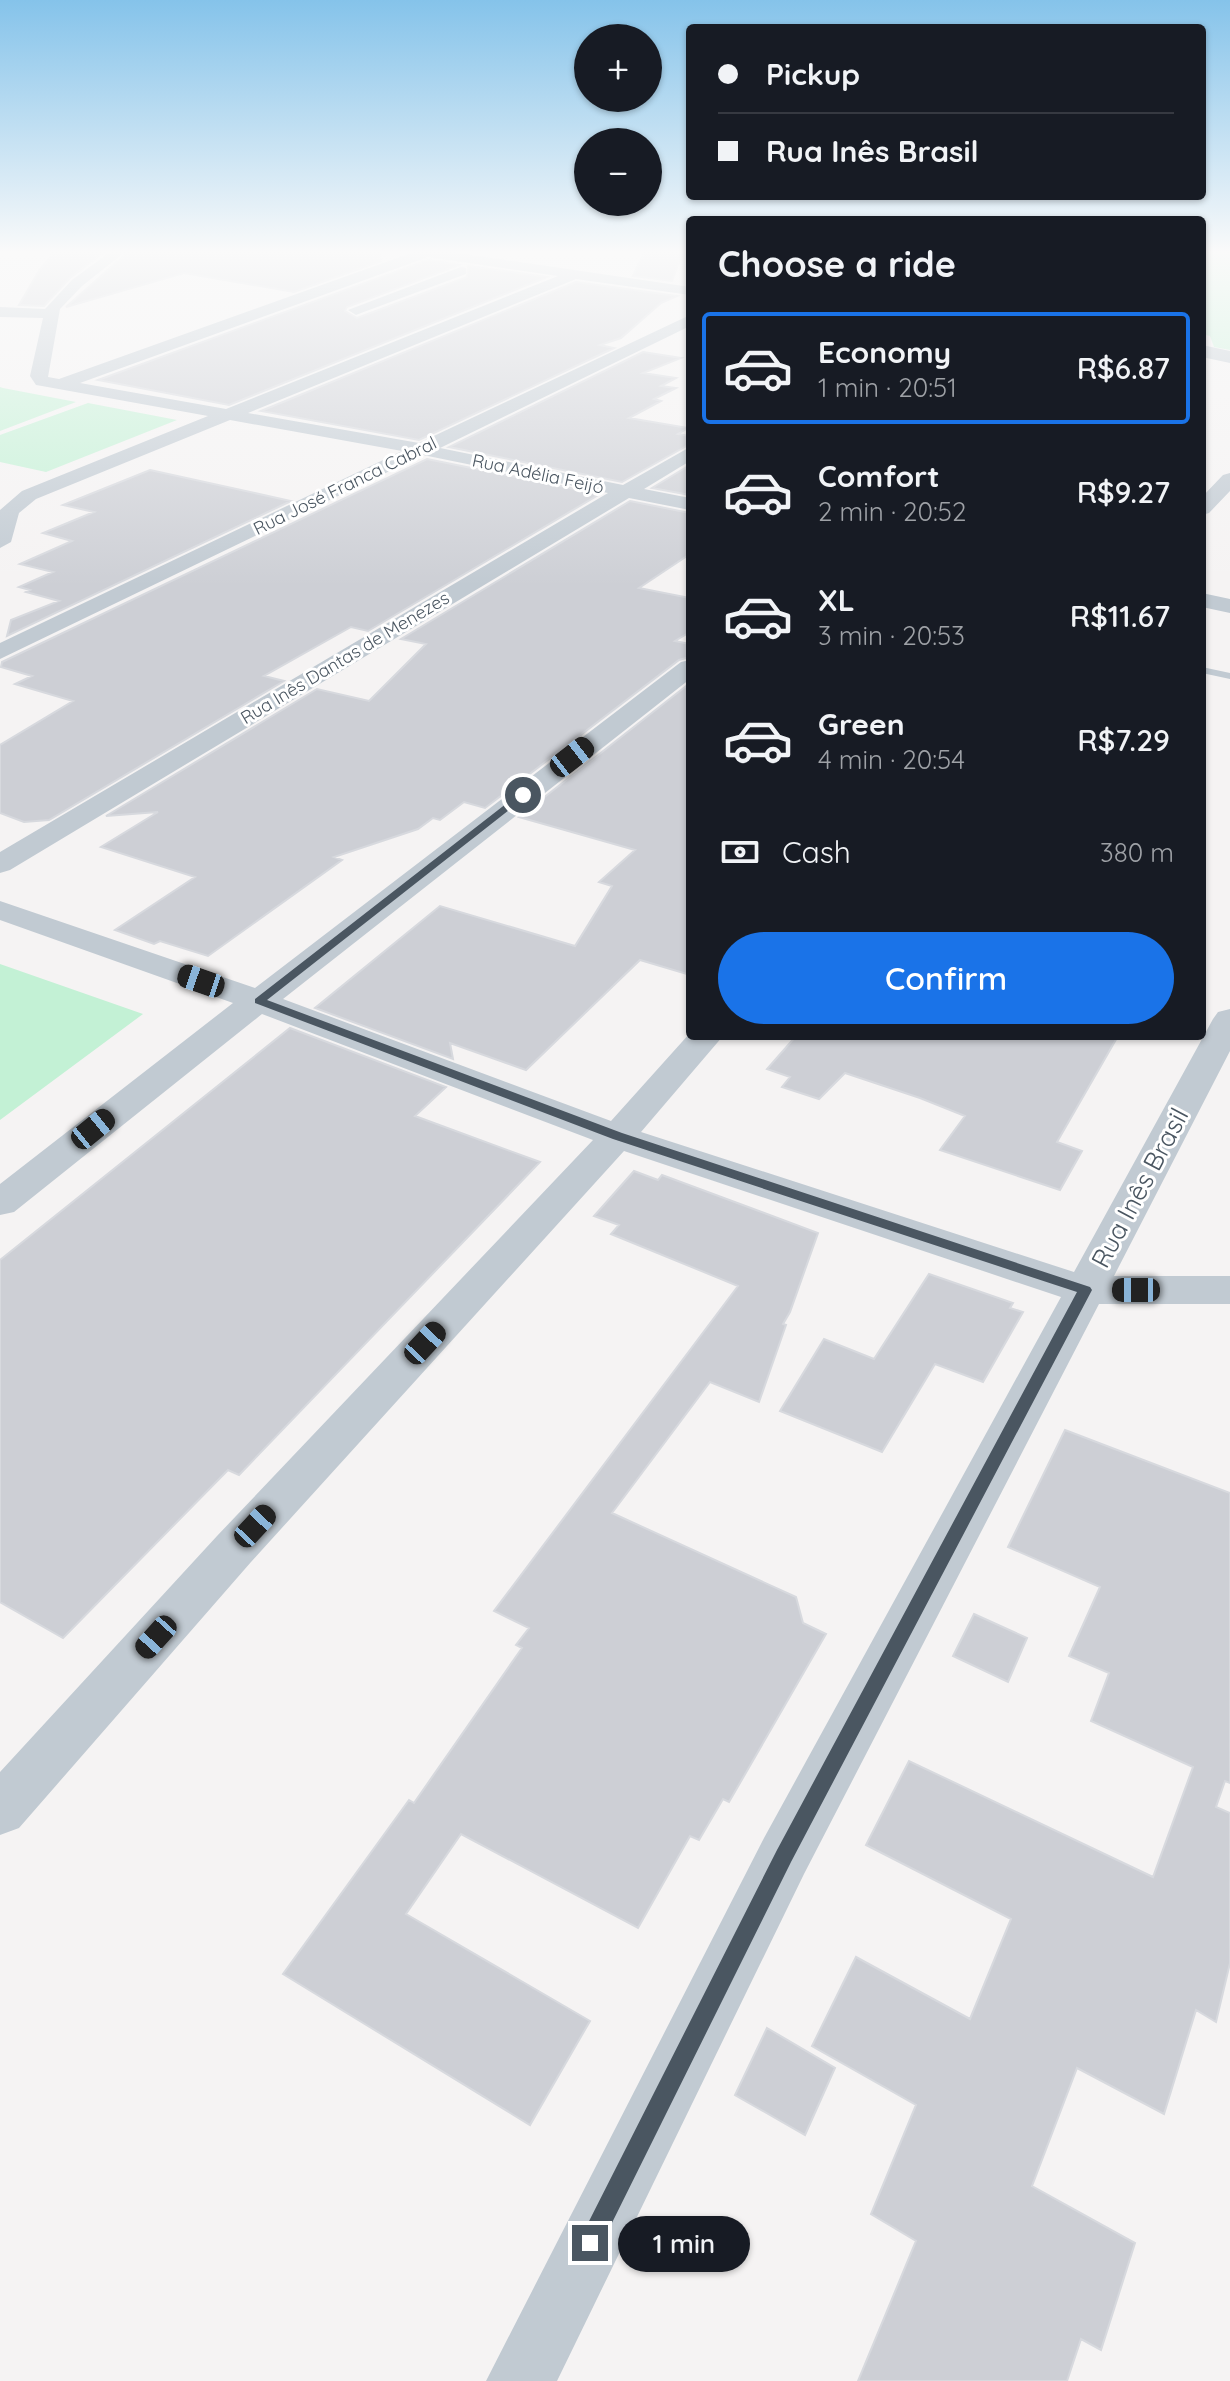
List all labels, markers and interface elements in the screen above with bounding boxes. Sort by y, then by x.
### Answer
map controls [574,24,662,216]
button: + [574,24,662,112]
text: Pickup [766,55,860,93]
button: − [574,128,662,216]
text: Rua Inês Brasil [766,132,979,170]
text: Choose a ride [718,241,956,286]
icon: car [722,332,794,404]
text: Economy [818,333,951,371]
text: R$6.87 [1077,349,1170,387]
text: 1 min · 20:51 [818,371,957,404]
street label: Rua José Franca Cabral [249,431,440,540]
street label: Rua Adélia Feijó [470,448,606,499]
icon: car [722,456,794,528]
text: Comfort [818,457,939,495]
text: R$9.27 [1077,473,1170,511]
text: 2 min · 20:52 [818,495,966,528]
icon: car [722,580,794,652]
text: XL [818,581,855,619]
street label: Rua Inês Dantas de Menezes [236,586,453,729]
text: R$11.67 [1070,597,1170,635]
text: 3 min · 20:53 [818,619,965,652]
icon: car [722,704,794,776]
text: Green [818,705,905,743]
text: R$7.29 [1077,721,1170,759]
car [546,733,598,781]
text: 4 min · 20:54 [818,743,965,776]
route start [505,777,541,813]
icon: cash [718,830,762,874]
text: Cash [782,833,851,871]
text: 380 m [1100,836,1174,869]
button: Confirm [718,932,1174,1024]
car [174,962,228,1000]
street label: Rua Inês Brasil [1084,1102,1196,1273]
car [67,1105,119,1153]
car [1112,1278,1160,1302]
car [400,1317,450,1369]
car [230,1500,280,1552]
car [131,1611,181,1663]
callout: 1 min [618,2215,750,2271]
route end [572,2225,608,2261]
text: 1 min [653,2227,715,2260]

